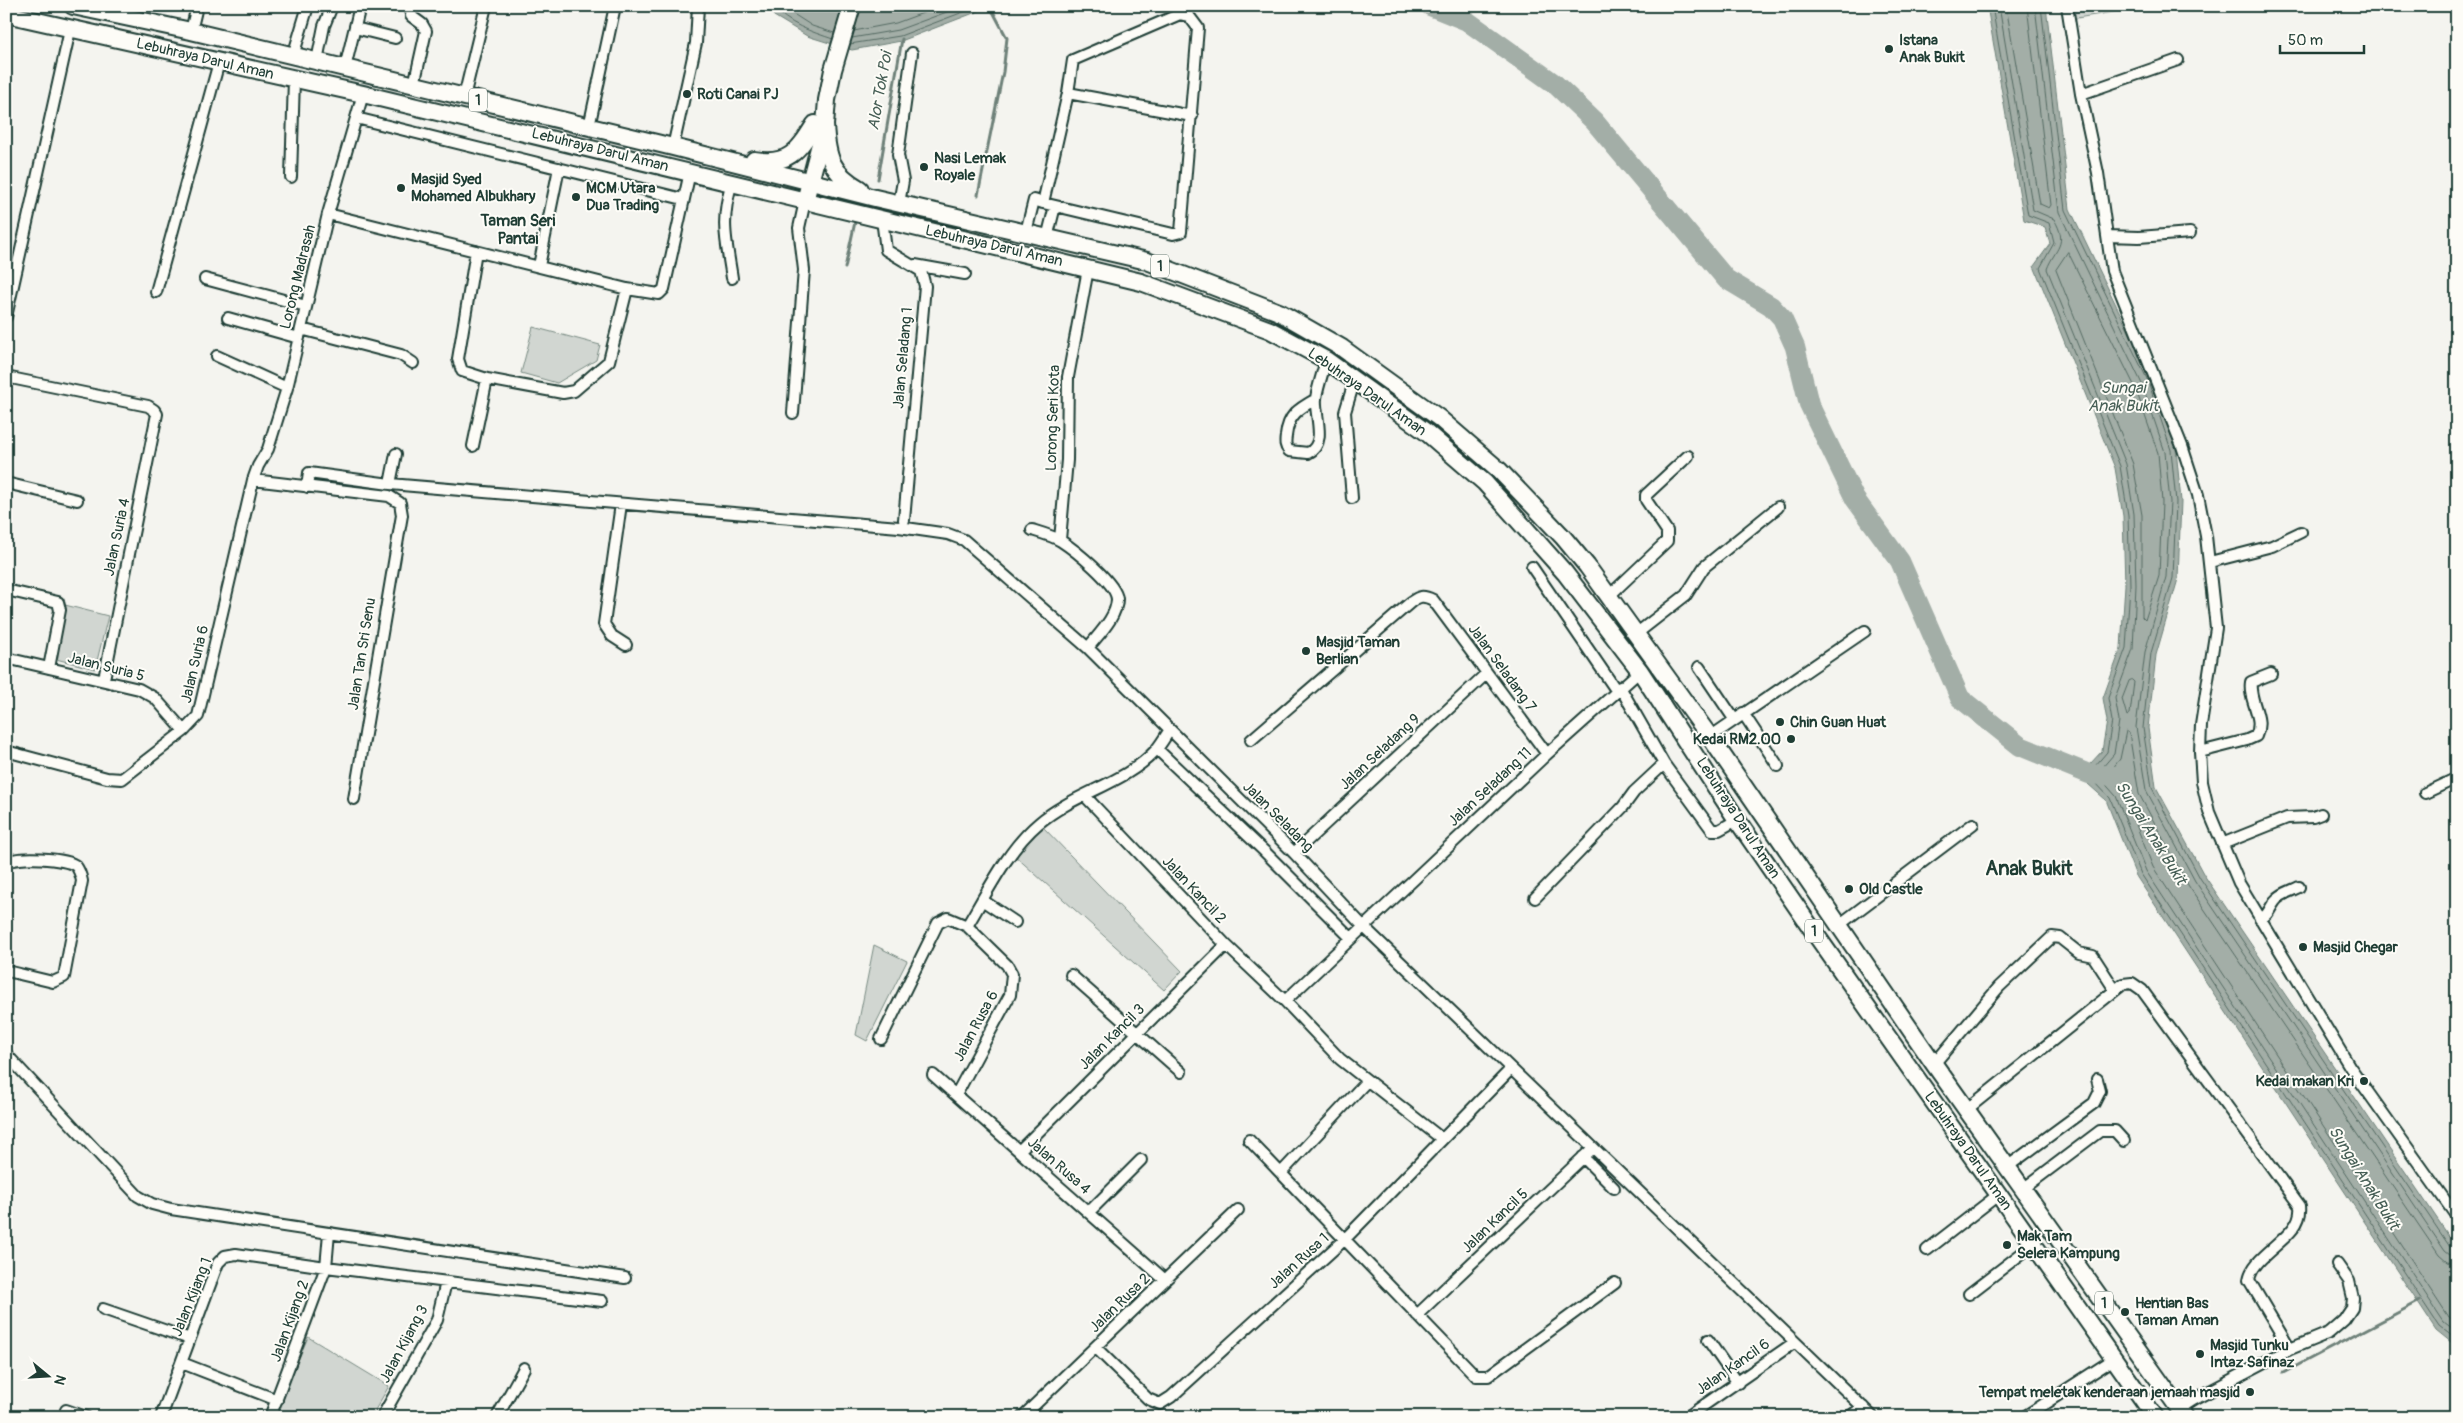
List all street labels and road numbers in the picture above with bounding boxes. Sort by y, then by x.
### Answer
street label: Lebuhraya Darul Aman [134,34,276,84]
road number: 1 [469,88,487,112]
street label: Lebuhraya Darul Aman [529,124,671,176]
street label: Lebuhraya Darul Aman [923,221,1065,271]
street label: Lorong Madrasah [276,223,320,331]
road number: 1 [1151,255,1169,278]
street label: Jalan Seladang 1 [889,307,917,409]
street label: Lebuhraya Darul Aman [1304,344,1430,440]
street label: Lorong Seri Kota [1042,365,1064,471]
street label: Jalan Suria 4 [99,496,135,578]
street label: Jalan Tan Sri Senu [344,596,380,712]
street label: Jalan Seladang 7 [1464,620,1540,716]
street label: Jalan Suria 6 [177,623,213,705]
street label: Jalan Suria 5 [66,648,146,686]
street label: Jalan Seladang 9 [1336,710,1424,794]
street label: Jalan Seladang 11 [1444,743,1536,831]
street label: Lebuhraya Darul Aman [1692,754,1784,882]
street label: Jalan Seladang [1239,778,1317,856]
street label: Jalan Kancil 2 [1158,852,1230,928]
road number: 1 [1805,919,1823,942]
street label: Jalan Rusa 6 [949,987,1003,1065]
street label: Jalan Kancil 3 [1075,1000,1149,1074]
street label: Lebuhraya Darul Aman [1920,1088,2016,1214]
street label: Jalan Rusa 4 [1023,1133,1095,1199]
street label: Jalan Kancil 5 [1458,1185,1532,1257]
street label: Jalan Rusa 1 [1265,1229,1333,1293]
street label: Jalan Kijang 1 [168,1255,216,1339]
street label: Jalan Rusa 2 [1086,1269,1154,1337]
street label: Jalan Kijang 2 [266,1277,314,1365]
road number: 1 [2095,1292,2113,1315]
street label: Jalan Kijang 3 [376,1302,432,1386]
street label: Jalan Kancil 6 [1692,1335,1774,1399]

